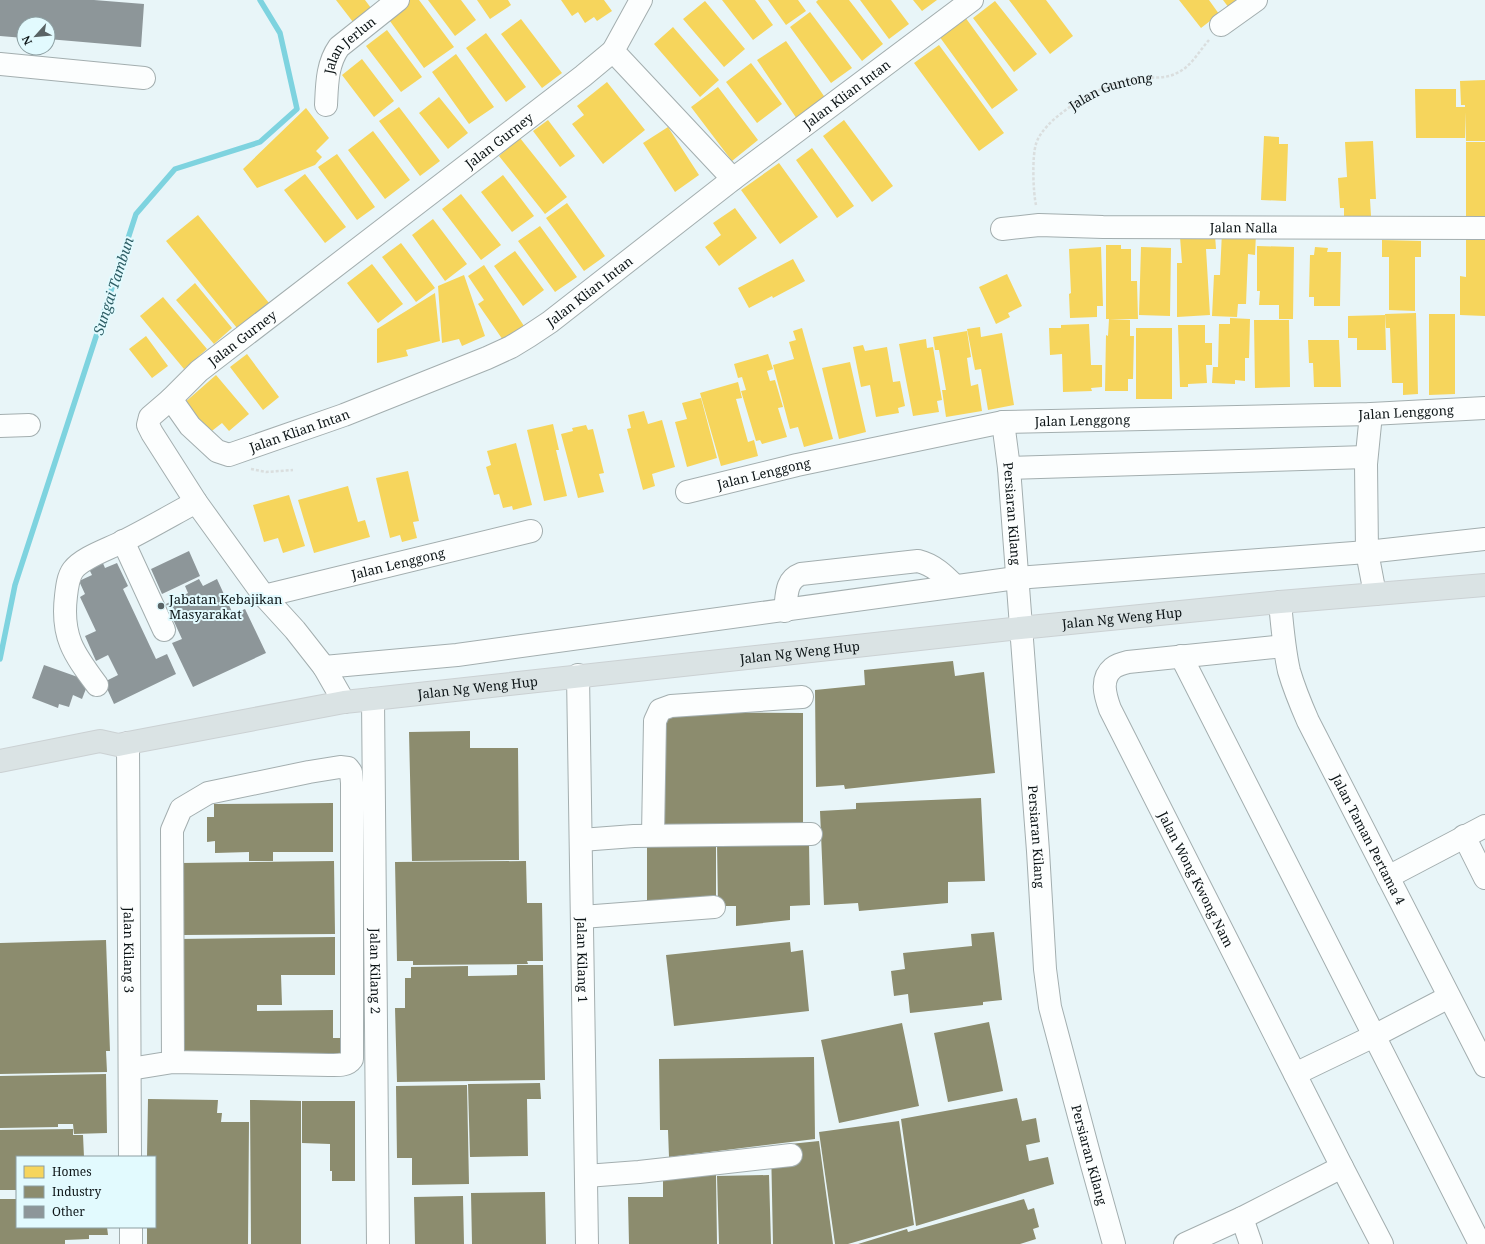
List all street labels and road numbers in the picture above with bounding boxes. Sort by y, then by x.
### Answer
street label: Jalan Jerlun [319,12,380,77]
street label: Jalan Klian Intan [798,55,894,133]
street label: Jalan Guntong [1064,69,1153,115]
street label: Jalan Gurney [460,108,537,173]
street label: Jalan Nalla [1209,218,1278,236]
street label: Jalan Klian Intan [542,251,637,331]
street label: Jalan Gurney [204,306,280,370]
street label: Jalan Lenggong [1357,401,1454,423]
street label: Jalan Klian Intan [246,404,353,457]
street label: Jalan Lenggong [1033,410,1130,430]
street label: Jalan Lenggong [714,453,812,494]
street label: Persiaran Kilang [999,461,1025,566]
street label: Jalan Lenggong [349,543,447,584]
street label: Jalan Ng Weng Hup [1060,603,1183,633]
street label: Jalan Ng Weng Hup [738,637,861,668]
street label: Jalan Ng Weng Hup [416,672,539,703]
street label: Jalan Taman Pertama 4 [1327,770,1410,908]
street label: Persiaran Kilang [1024,784,1049,889]
street label: Jalan Wong Kwong Nam [1154,807,1238,950]
street label: Jalan Kilang 3 [120,906,138,993]
street label: Jalan Kilang 1 [573,916,592,1003]
street label: Jalan Kilang 2 [366,927,385,1014]
street label: Persiaran Kilang [1067,1103,1112,1207]

